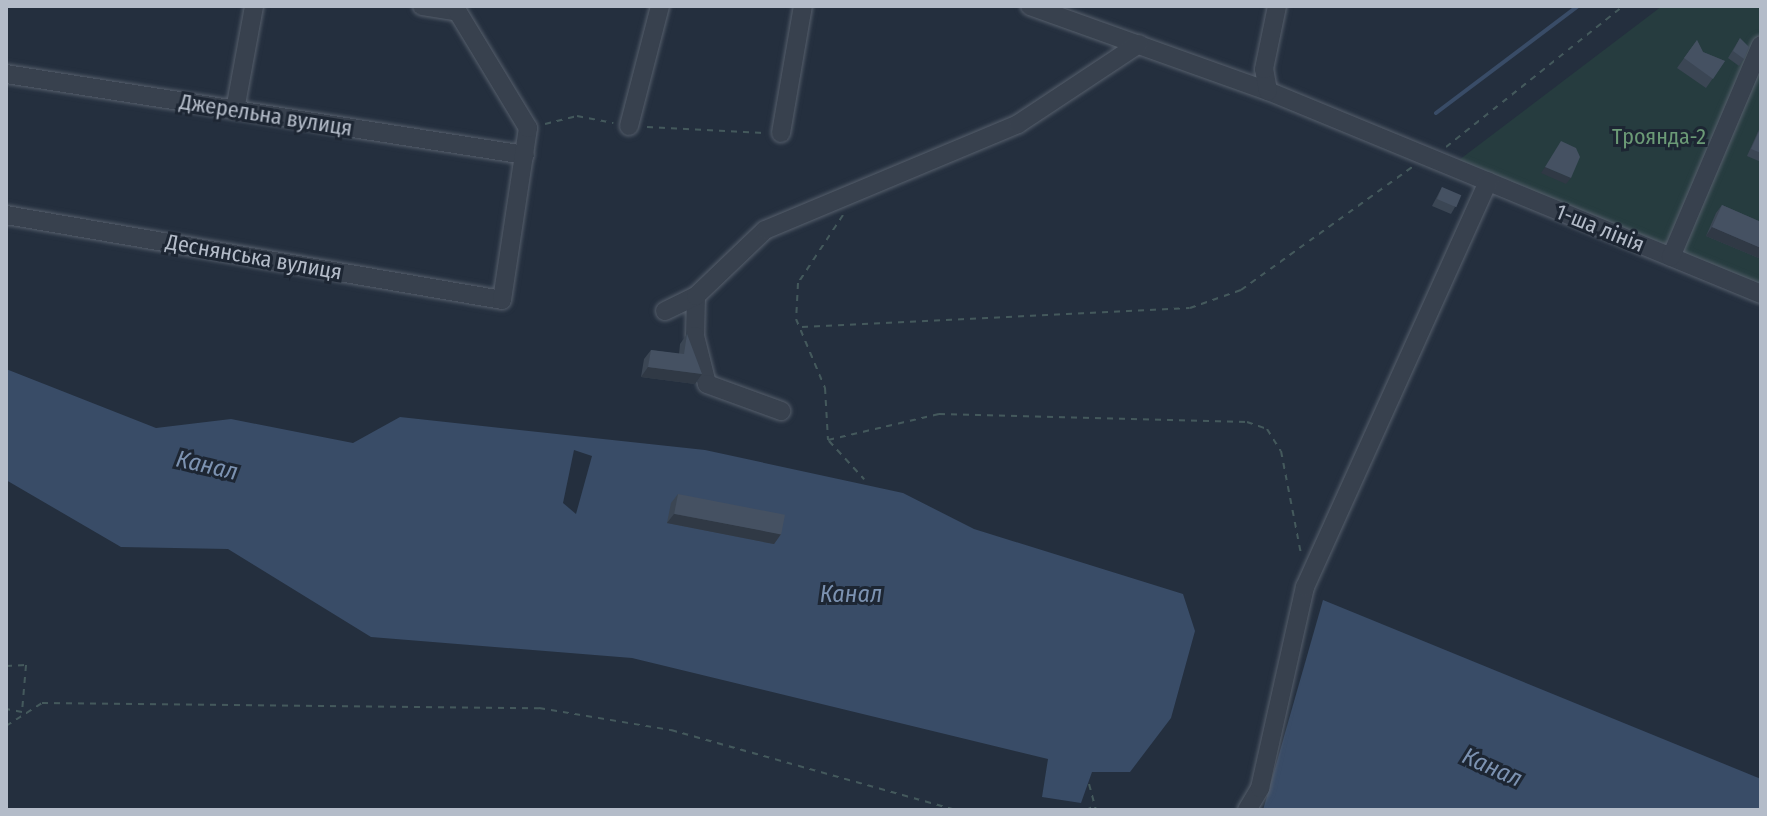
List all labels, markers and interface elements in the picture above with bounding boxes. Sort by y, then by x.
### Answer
street label: Джерельна вулиця [178,88,354,142]
park label: Троянда-2 [1612,124,1706,150]
street label: 1-ша лінія [1552,198,1648,258]
street label: Деснянська вулиця [164,229,344,285]
water label: Канал [173,445,241,487]
water label: Канал [820,581,882,609]
water label: Канал [1458,742,1526,794]

